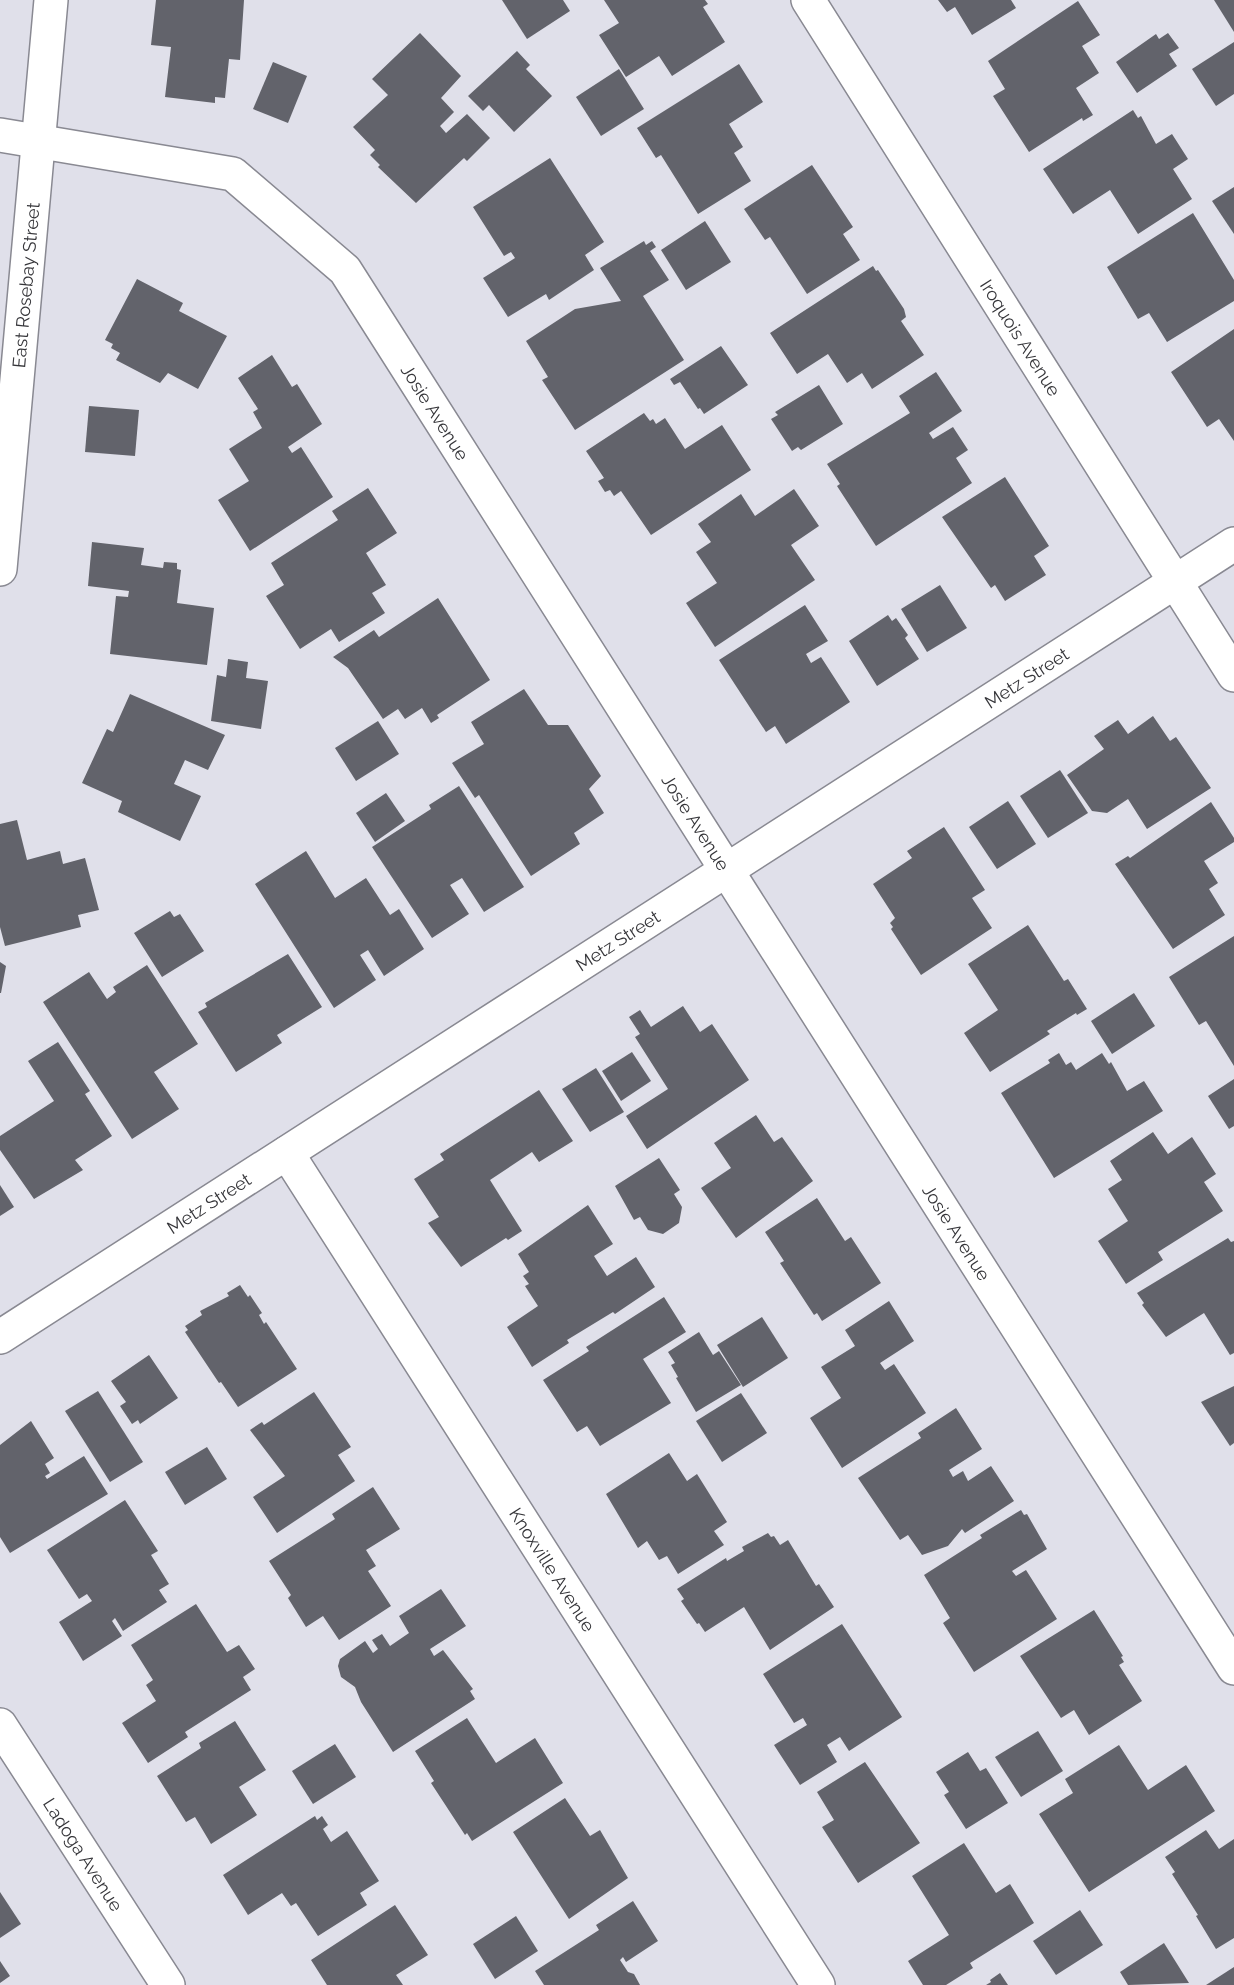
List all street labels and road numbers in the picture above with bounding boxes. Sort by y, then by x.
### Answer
street label: East Rosebay Street [8,202,43,369]
street label: Iroquois Avenue [976,275,1066,400]
street label: Josie Avenue [397,360,474,464]
street label: Metz Street [980,643,1072,712]
street label: Josie Avenue [658,770,735,874]
street label: Metz Street [572,906,663,975]
street label: Metz Street [163,1168,255,1238]
street label: Josie Avenue [919,1180,995,1284]
street label: Knoxville Avenue [506,1504,600,1636]
street label: Ladoga Avenue [39,1794,128,1915]

